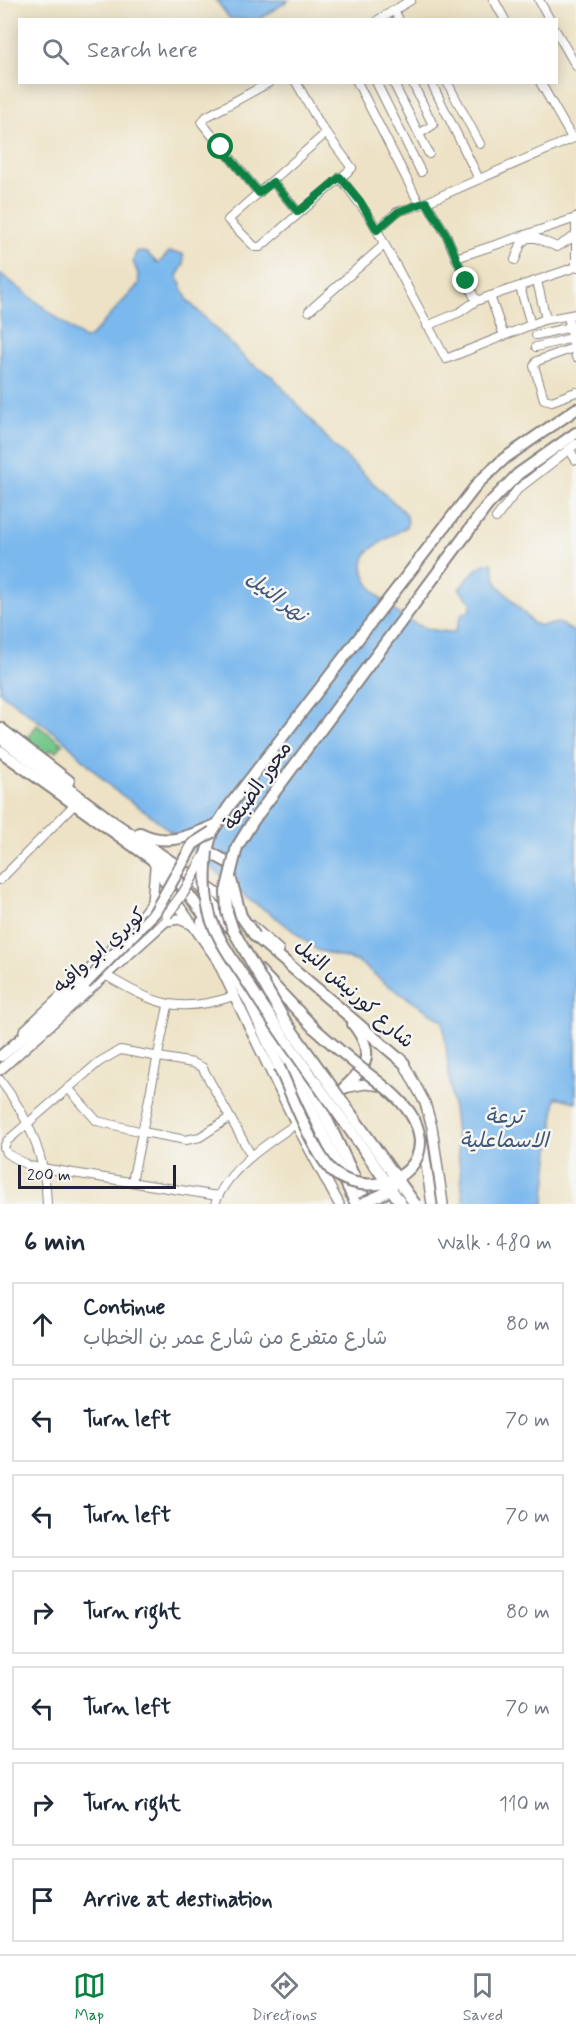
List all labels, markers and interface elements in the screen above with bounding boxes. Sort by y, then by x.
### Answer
search box [18,18,558,84]
icon: search [39,35,72,68]
text: Search here [87,37,198,65]
route start [207,133,233,159]
route end [452,267,478,293]
water label: نهر النيل [240,565,314,631]
street label: محور الضبعة [217,736,299,836]
street label: كوبري ابو وافيه [48,902,152,1000]
street label: شارع كورنيش النيل [289,933,419,1055]
water label: ترعة الاسماعلية [460,1103,551,1155]
scale bar [18,1162,176,1190]
text: 200 m [27,1165,71,1186]
text: 6 min [24,1226,86,1260]
text: Walk · 480 m [437,1230,552,1257]
text: Continue [83,1294,165,1322]
icon: ahead [26,1308,59,1341]
text: 80 m [506,1311,550,1338]
text: شارع متفرع من شارع عمر بن الخطاب [83,1325,387,1352]
icon: left [26,1404,59,1437]
text: Turn left [83,1406,171,1434]
text: 70 m [505,1407,550,1434]
icon: left [26,1500,59,1533]
text: Turn left [83,1502,171,1530]
text: 70 m [505,1503,550,1530]
icon: right [26,1596,59,1629]
text: Turn right [83,1598,181,1626]
text: 80 m [506,1599,550,1626]
icon: left [26,1692,59,1725]
text: Turn left [83,1694,171,1722]
text: 70 m [505,1695,550,1722]
icon: right [26,1788,59,1821]
text: Turn right [83,1790,181,1818]
text: 110 m [499,1791,550,1818]
icon: arrive [26,1884,59,1917]
text: Arrive at destination [83,1886,273,1914]
tab: Map [73,1969,106,2026]
tab: Directions [251,1969,317,2026]
tab: Saved [463,1969,503,2026]

